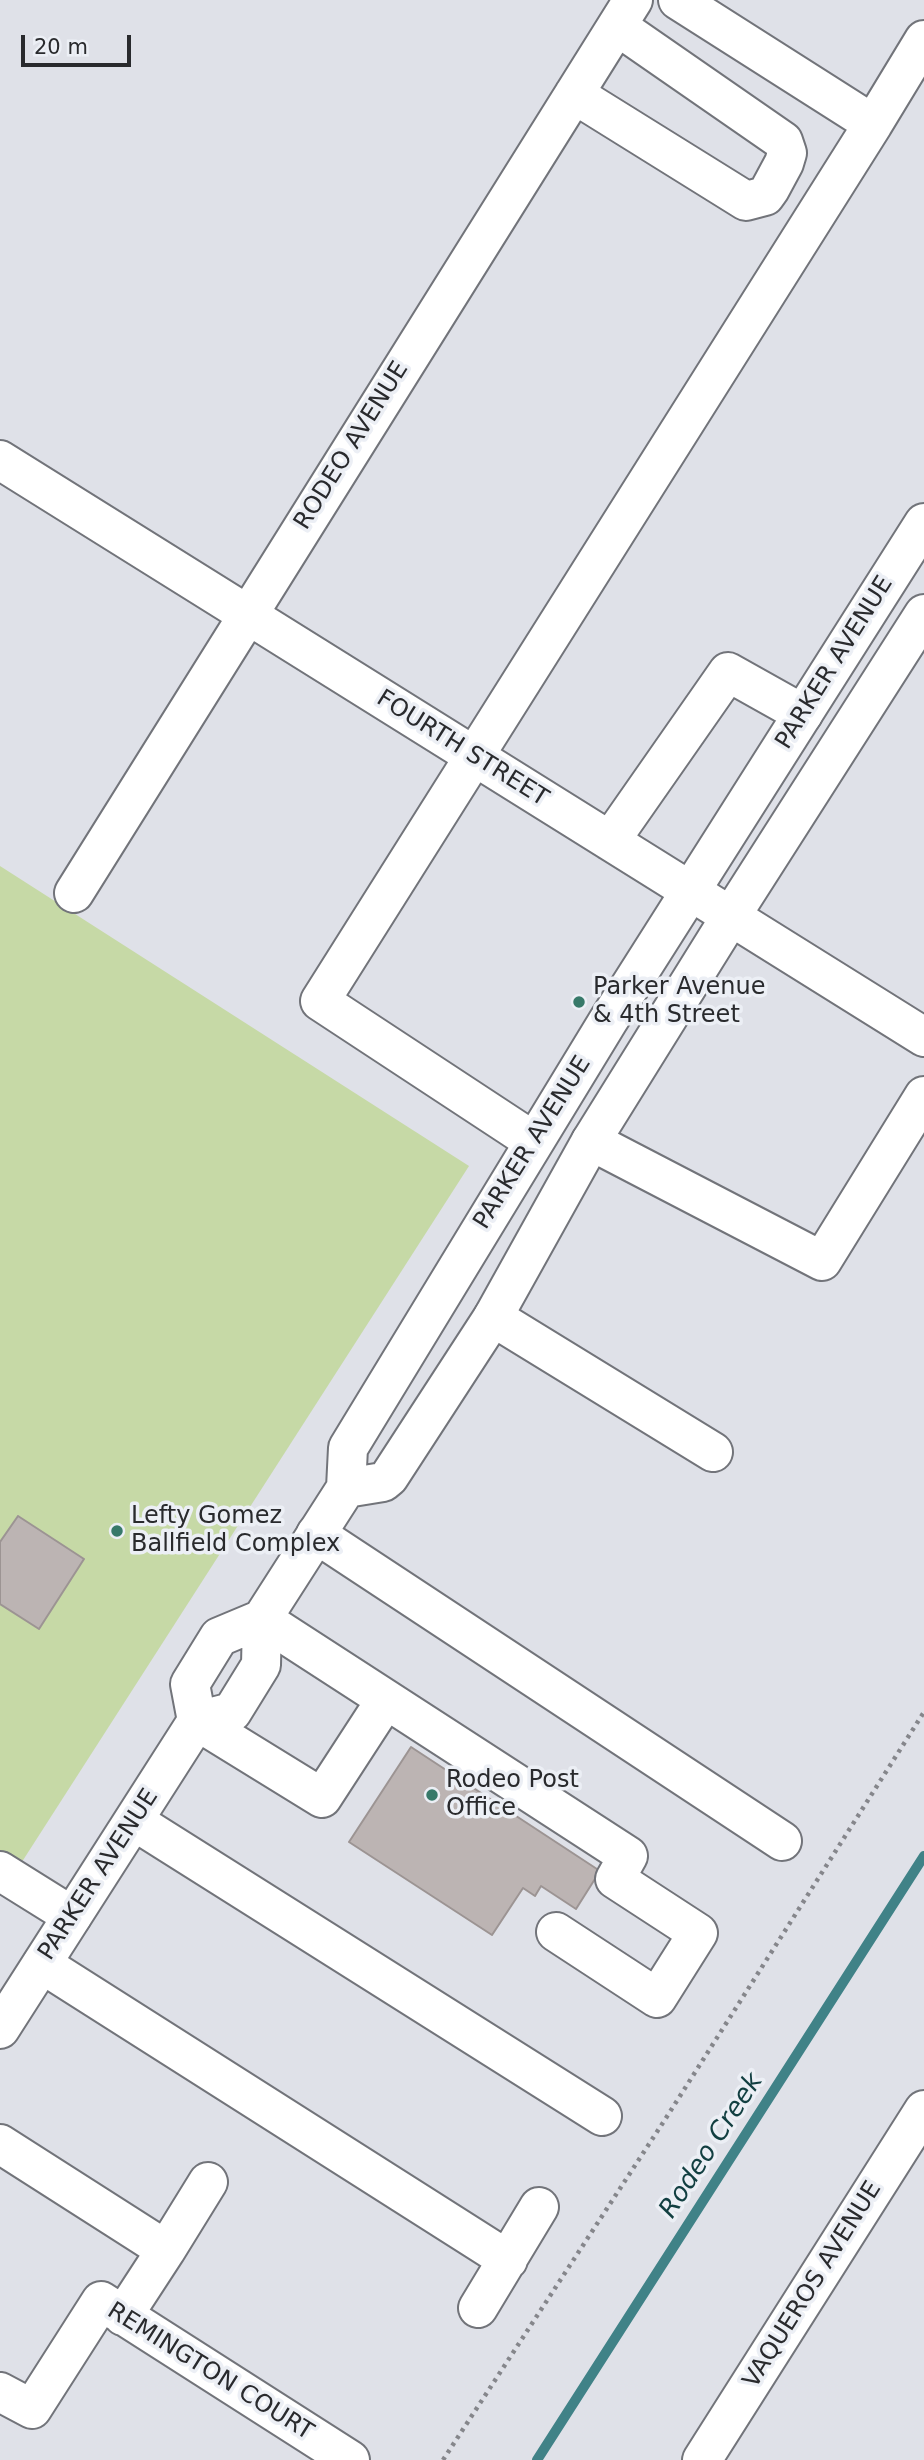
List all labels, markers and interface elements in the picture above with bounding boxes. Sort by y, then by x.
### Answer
scale bar [24,21,135,65]
text: 20 m [34,35,88,59]
street label: RODEO AVENUE [289,357,415,535]
street label: PARKER AVENUE [770,571,900,755]
street label: FOURTH STREET [371,685,553,813]
place label: Parker Avenue & 4th Street [593,974,765,1030]
marker: Parker Avenue & 4th Street [571,994,587,1010]
street label: PARKER AVENUE [468,1051,598,1235]
place label: Lefty Gomez Ballfield Complex [131,1503,340,1559]
marker: Lefty Gomez Ballfield Complex [109,1523,125,1539]
place label: Rodeo Post Office [446,1767,579,1823]
street label: PARKER AVENUE [33,1784,165,1966]
marker: Rodeo Post Office [424,1787,440,1803]
water label: Rodeo Creek [654,2068,770,2224]
street label: VAQUEROS AVENUE [738,2176,888,2394]
street label: REMINGTON COURT [102,2297,318,2447]

